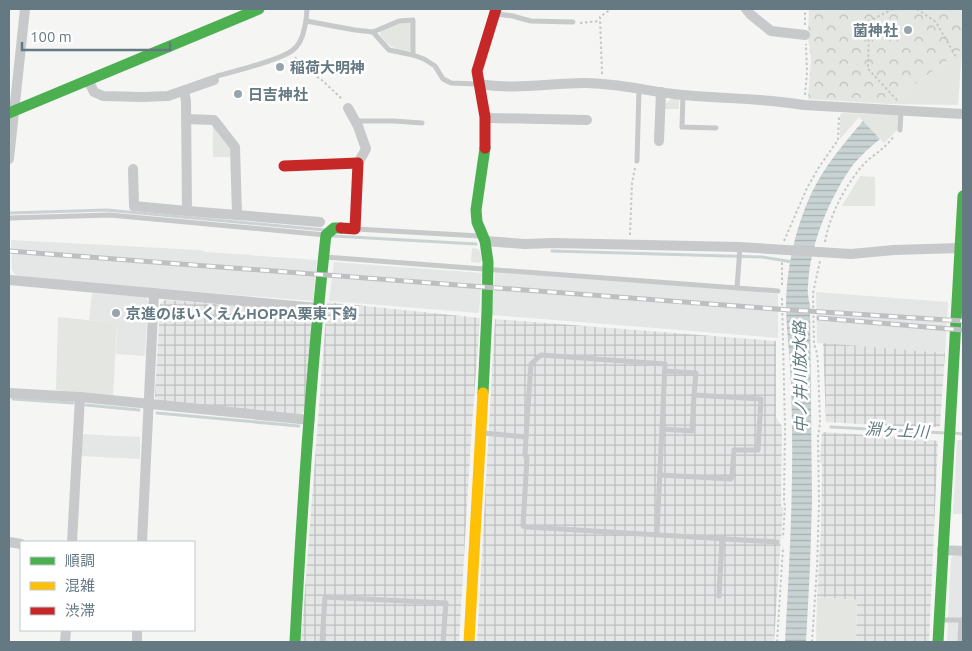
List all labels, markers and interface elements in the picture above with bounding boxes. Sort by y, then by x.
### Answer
scale bar [22,20,170,52]
place label: 菌神社 [853,22,898,39]
marker: 菌神社 [902,24,914,36]
text: 100 m [30,28,72,45]
place label: 稲荷大明神 [290,59,365,76]
marker: 稲荷大明神 [274,61,286,73]
place label: 日吉神社 [248,86,308,103]
marker: 日吉神社 [232,88,244,100]
place label: 京進のほいくえんHOPPA栗東下鈎 [126,305,357,322]
marker: 京進のほいくえんHOPPA栗東下鈎 [110,307,122,319]
water label: 中ノ井川放水路 [790,319,810,433]
water label: 淵ヶ上川 [865,419,931,441]
legend [20,541,195,631]
text: 順調 [65,552,95,569]
text: 混雑 [65,577,95,594]
text: 渋滞 [65,602,95,619]

